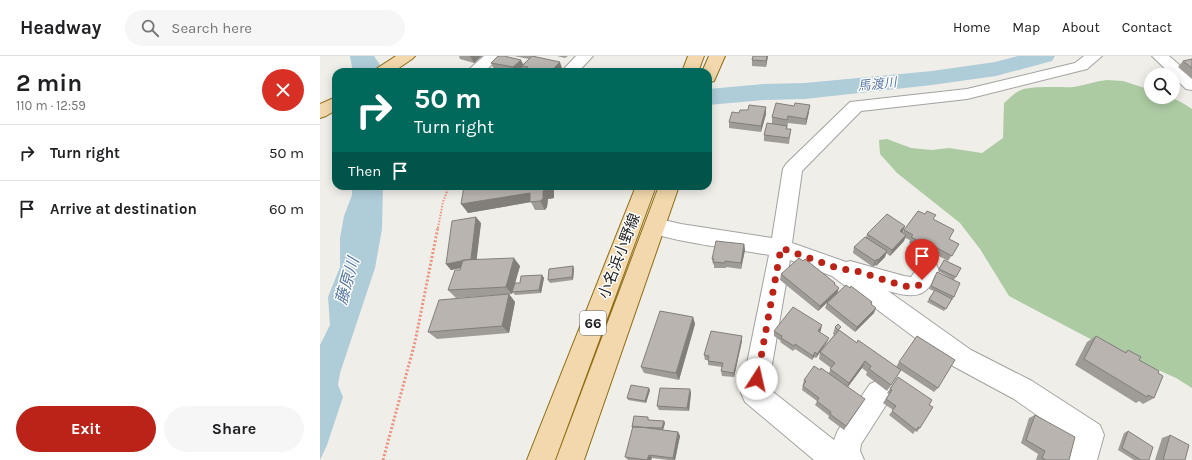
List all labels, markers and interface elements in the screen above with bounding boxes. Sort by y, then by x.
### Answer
search box [125,10,405,46]
text: Headway [20,17,101,39]
icon: search [139,17,161,39]
text: Search here [171,19,252,37]
text: Home [953,19,990,36]
text: Map [1012,19,1040,36]
text: About [1062,19,1100,36]
text: Contact [1122,19,1172,36]
map controls [1144,68,1180,104]
button: search [1144,68,1180,104]
text: 2 min [16,69,82,97]
button: close [262,69,304,111]
water label: 馬渡川 [857,74,899,93]
text: 50 m [414,82,482,115]
icon: right [348,84,400,136]
text: 110 m · 12:59 [16,98,86,113]
text: Turn right [414,116,494,138]
icon: right [16,142,38,164]
text: Turn right [50,144,120,162]
text: 50 m [269,144,304,162]
icon: arrive [389,160,411,182]
text: Then [348,162,381,180]
icon: arrive [16,198,38,220]
text: Arrive at destination [50,200,197,218]
text: 60 m [269,200,304,218]
street label: 小名浜小野線 [594,211,644,301]
pin [905,239,939,280]
icon: arrive [911,245,933,267]
water label: 藤原川 [331,253,363,307]
road number: 66 [580,311,606,335]
position arrow [736,358,778,400]
button: Exit [16,406,156,452]
button: Share [164,406,304,452]

